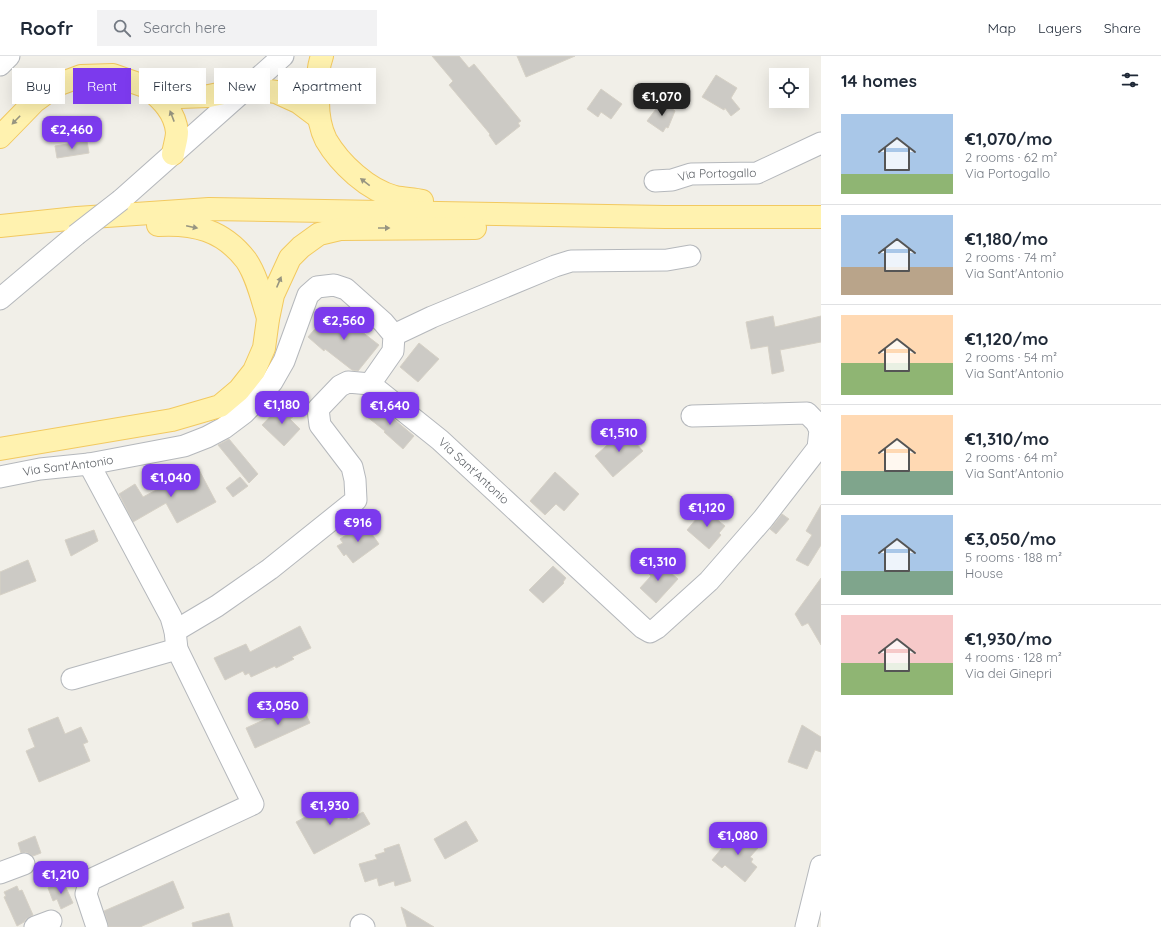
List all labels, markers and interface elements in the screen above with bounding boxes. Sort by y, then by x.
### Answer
search box [97,10,377,46]
text: Roofr [20,16,73,40]
icon: search [111,17,133,39]
text: Search here [143,18,226,37]
text: Map [987,19,1016,37]
text: Layers [1038,19,1082,37]
text: Share [1104,19,1141,37]
chip: Buy [12,68,65,104]
chip: Rent [73,68,131,104]
chip: Filters [139,68,206,104]
chip: New [214,68,270,104]
chip: Apartment [278,68,376,104]
map controls [769,68,809,108]
button: locate [769,68,809,108]
icon: filters [1119,69,1141,91]
text: 14 homes [841,70,917,91]
pin: €1,070 [629,83,695,117]
text: €1,070 [642,88,682,104]
one-way arrow [168,110,174,122]
one-way arrow [12,115,21,125]
pin: €2,460 [39,116,105,150]
text: €2,460 [51,121,93,137]
text: €1,070/mo [965,128,1052,149]
icon: home [873,130,921,178]
text: 2 rooms · 62 m² [965,149,1057,165]
street label: Via Portogallo [676,165,756,185]
text: Via Portogallo [965,165,1050,181]
one-way arrow [359,177,370,186]
one-way arrow [186,224,198,230]
one-way arrow [378,225,391,231]
text: €1,180/mo [965,228,1048,249]
icon: home [873,231,921,279]
text: 2 rooms · 74 m² [965,249,1056,265]
text: Via Sant'Antonio [965,265,1064,281]
one-way arrow [276,276,282,288]
pin: €2,560 [311,307,377,341]
text: €2,560 [323,312,365,328]
text: €1,120/mo [965,328,1048,349]
icon: home [873,331,921,379]
text: 2 rooms · 54 m² [965,349,1057,365]
text: Via Sant'Antonio [965,365,1064,381]
pin: €1,180 [249,391,315,425]
pin: €1,640 [357,392,423,426]
text: €1,180 [264,396,300,412]
text: €1,640 [370,397,410,413]
pin: €1,510 [586,419,652,453]
text: €1,510 [600,424,638,440]
text: €1,310/mo [965,428,1049,449]
icon: home [873,431,921,479]
street label: Via Sant'Antonio [435,434,512,507]
text: 2 rooms · 64 m² [965,449,1057,465]
street label: Via Sant'Antonio [21,452,114,479]
pin: €1,040 [138,464,204,498]
text: Via Sant'Antonio [965,465,1064,481]
text: €1,040 [151,469,191,485]
pin: €1,120 [674,494,740,528]
text: €1,120 [689,499,725,515]
pin: €916 [334,509,382,543]
text: €916 [344,514,372,530]
text: €3,050/mo [965,528,1056,549]
icon: home [873,531,921,579]
pin: €1,310 [625,548,691,582]
text: 5 rooms · 188 m² [965,549,1062,565]
text: €1,310 [640,553,676,569]
text: House [965,565,1003,581]
text: €1,930/mo [965,628,1052,649]
icon: home [873,631,921,679]
text: 4 rooms · 128 m² [965,649,1062,665]
text: Via dei Ginepri [965,665,1052,681]
pin: €3,050 [245,692,311,726]
text: €3,050 [257,697,299,713]
pin: €1,930 [297,792,363,826]
text: €1,930 [310,797,350,813]
pin: €1,080 [705,822,771,856]
text: €1,080 [718,827,758,843]
pin: €1,210 [28,861,94,895]
text: €1,210 [42,866,80,882]

